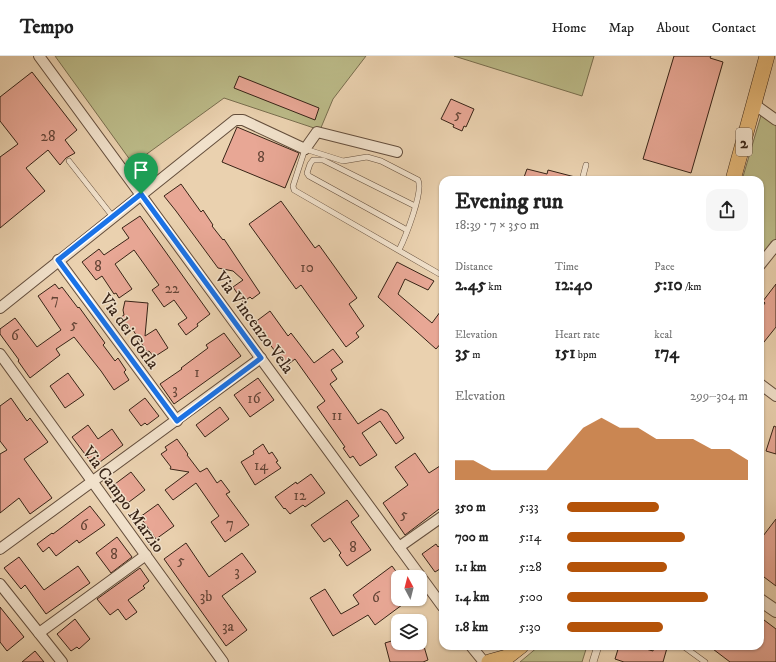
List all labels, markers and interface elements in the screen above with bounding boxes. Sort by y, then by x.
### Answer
text: Tempo [20,16,73,39]
text: Home [552,19,586,37]
text: Map [608,19,634,37]
text: About [656,19,690,37]
text: Contact [712,19,756,37]
house number: 5 [454,105,462,124]
house number: 28 [41,127,55,146]
road number: 2 [736,128,752,156]
house number: 8 [257,148,265,167]
pin [124,153,158,194]
icon: arrive [130,159,152,181]
text: Evening run [455,188,563,215]
button: share [706,189,748,231]
text: 18:39 · 7 × 350 m [455,217,539,233]
house number: 8 [94,257,102,276]
house number: 10 [300,258,314,277]
text: Distance [455,260,493,274]
text: Time [555,260,579,274]
text: Pace [654,260,675,274]
street label: Via Vincenzo Vela [209,266,299,379]
text: 2.45 [455,274,486,296]
text: 12:40 [555,274,593,296]
text: 5:10 [654,274,683,296]
house number: 22 [165,279,180,298]
text: km [486,280,502,294]
text: /km [683,280,702,294]
street label: Via dei Gorla [94,289,164,374]
house number: 7 [51,290,59,309]
house number: 5 [70,315,78,334]
house number: 6 [11,326,20,345]
text: Elevation [455,328,498,342]
text: Heart rate [555,328,600,342]
text: kcal [654,328,672,342]
text: 35 [455,342,470,364]
text: 151 [555,342,575,364]
text: 174 [654,342,679,364]
text: m [470,348,480,362]
text: bpm [575,348,597,362]
house number: 1 [194,363,200,382]
house number: 3 [172,380,178,399]
text: Elevation [455,388,505,404]
text: 299–304 m [690,388,748,404]
house number: 16 [247,389,262,408]
house number: 11 [331,406,343,425]
street label: Via Campo Marzio [76,441,169,557]
house number: 14 [254,456,268,475]
house number: 12 [294,486,307,505]
text: 350 m [455,499,486,515]
text: 5:33 [519,499,539,515]
house number: 5 [400,505,408,524]
house number: 7 [226,514,234,533]
house number: 6 [80,516,89,535]
text: 700 m [455,529,488,545]
text: 5:14 [519,529,541,545]
house number: 8 [349,538,357,557]
house number: 8 [110,545,118,564]
house number: 5 [177,551,185,570]
text: 1.1 km [455,559,487,575]
text: 5:28 [519,559,542,575]
house number: 3 [234,562,240,581]
north arrow [391,570,427,606]
map controls [391,570,427,650]
house number: 3b [200,587,212,606]
house number: 6 [372,588,381,607]
text: 1.4 km [455,589,489,605]
text: 5:00 [519,589,543,605]
button: layers [391,614,427,650]
house number: 3a [222,617,235,636]
text: 1.8 km [455,619,488,635]
text: 5:30 [519,619,541,635]

